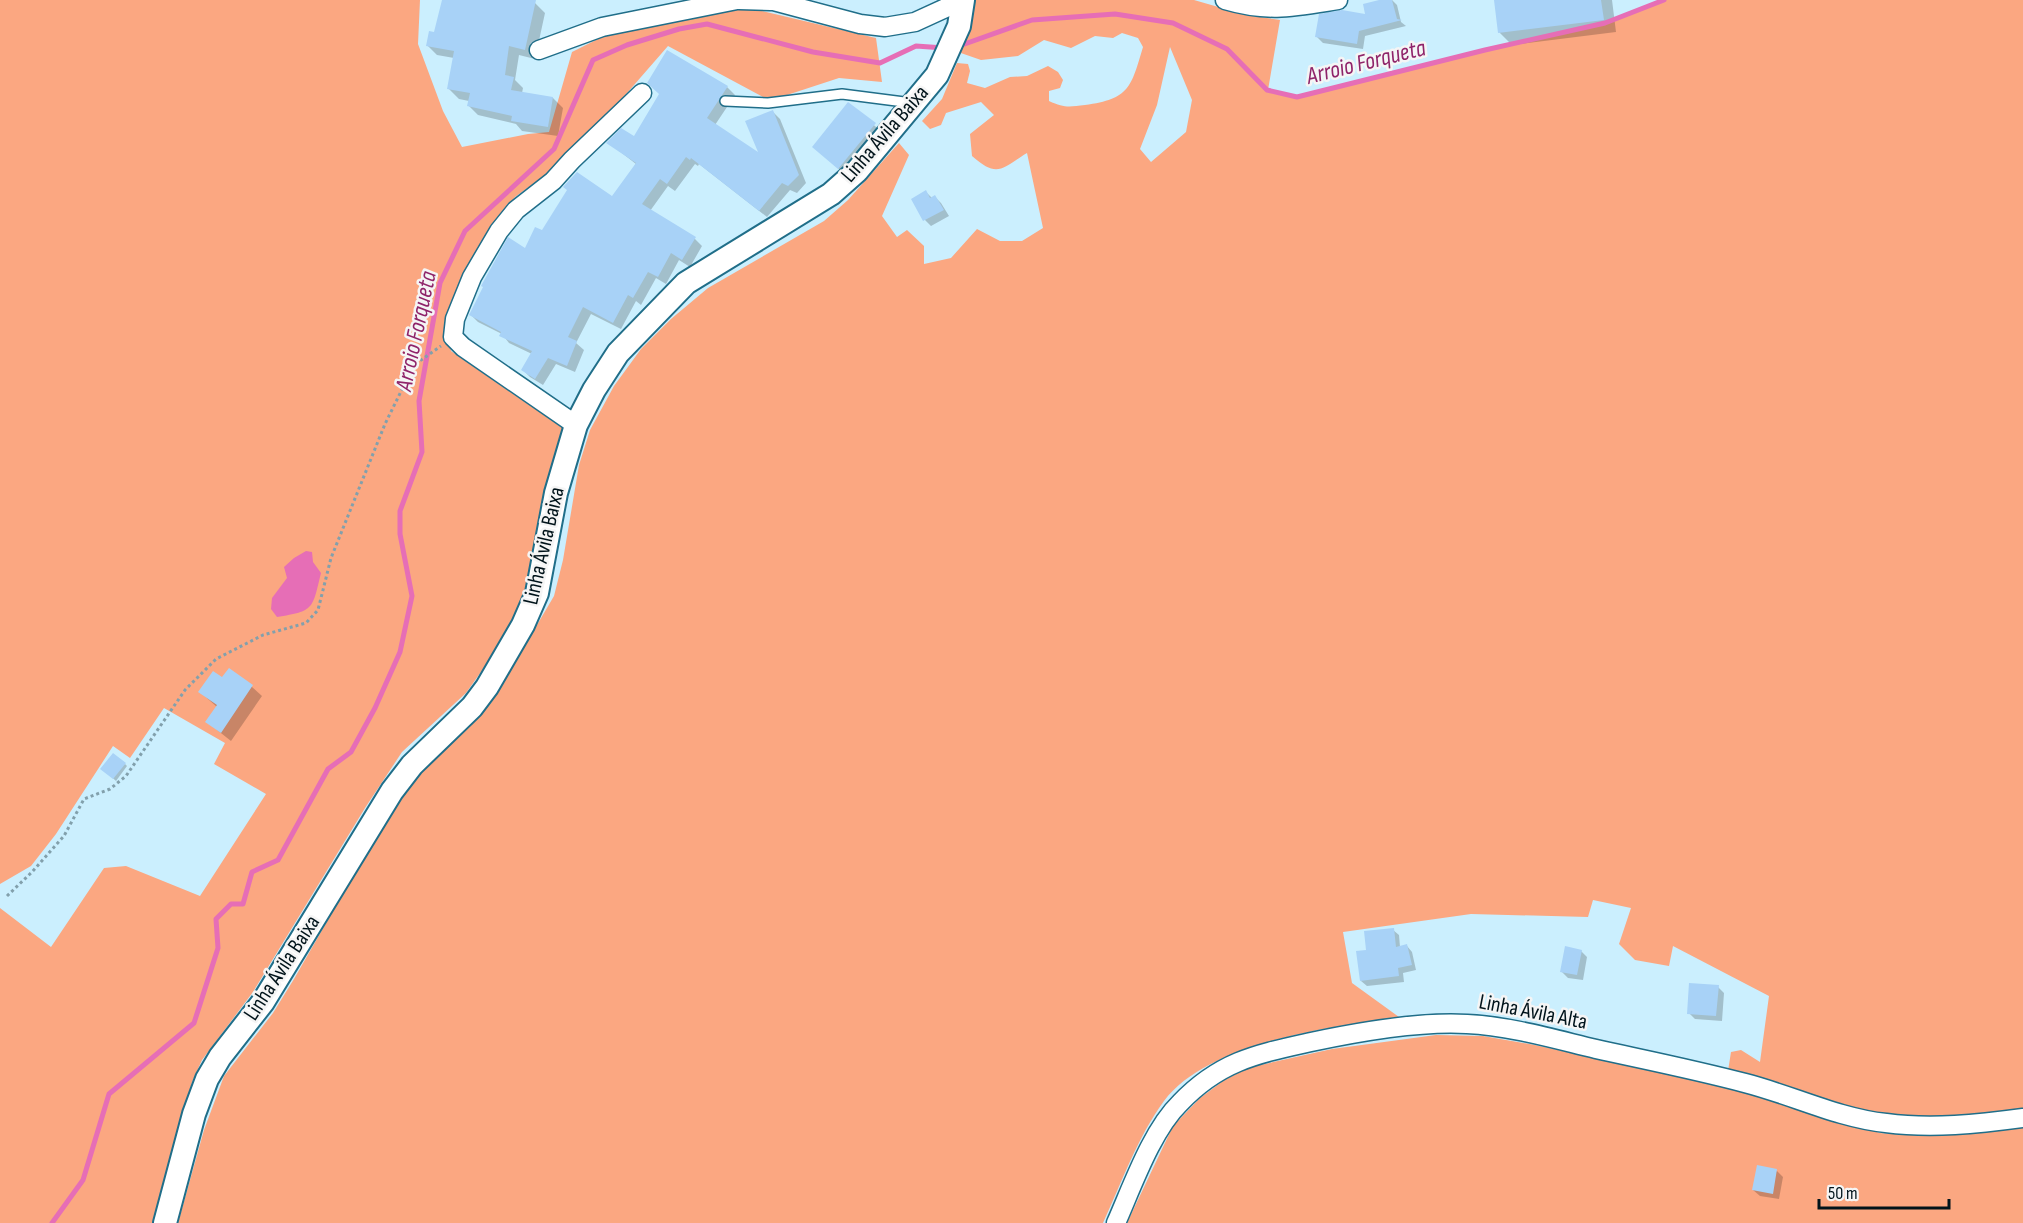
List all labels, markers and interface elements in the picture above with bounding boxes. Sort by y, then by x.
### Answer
water label: Arroio Forqueta [1303,33,1429,91]
street label: Linha Ávila Baixa [836,80,934,188]
water label: Arroio Forqueta [389,268,443,394]
street label: Linha Ávila Baixa [517,485,571,607]
street label: Linha Ávila Baixa [238,910,326,1026]
street label: Linha Ávila Alta [1477,988,1589,1036]
scale bar [1819,1172,1950,1210]
text: 50 m [1828,1183,1858,1204]

